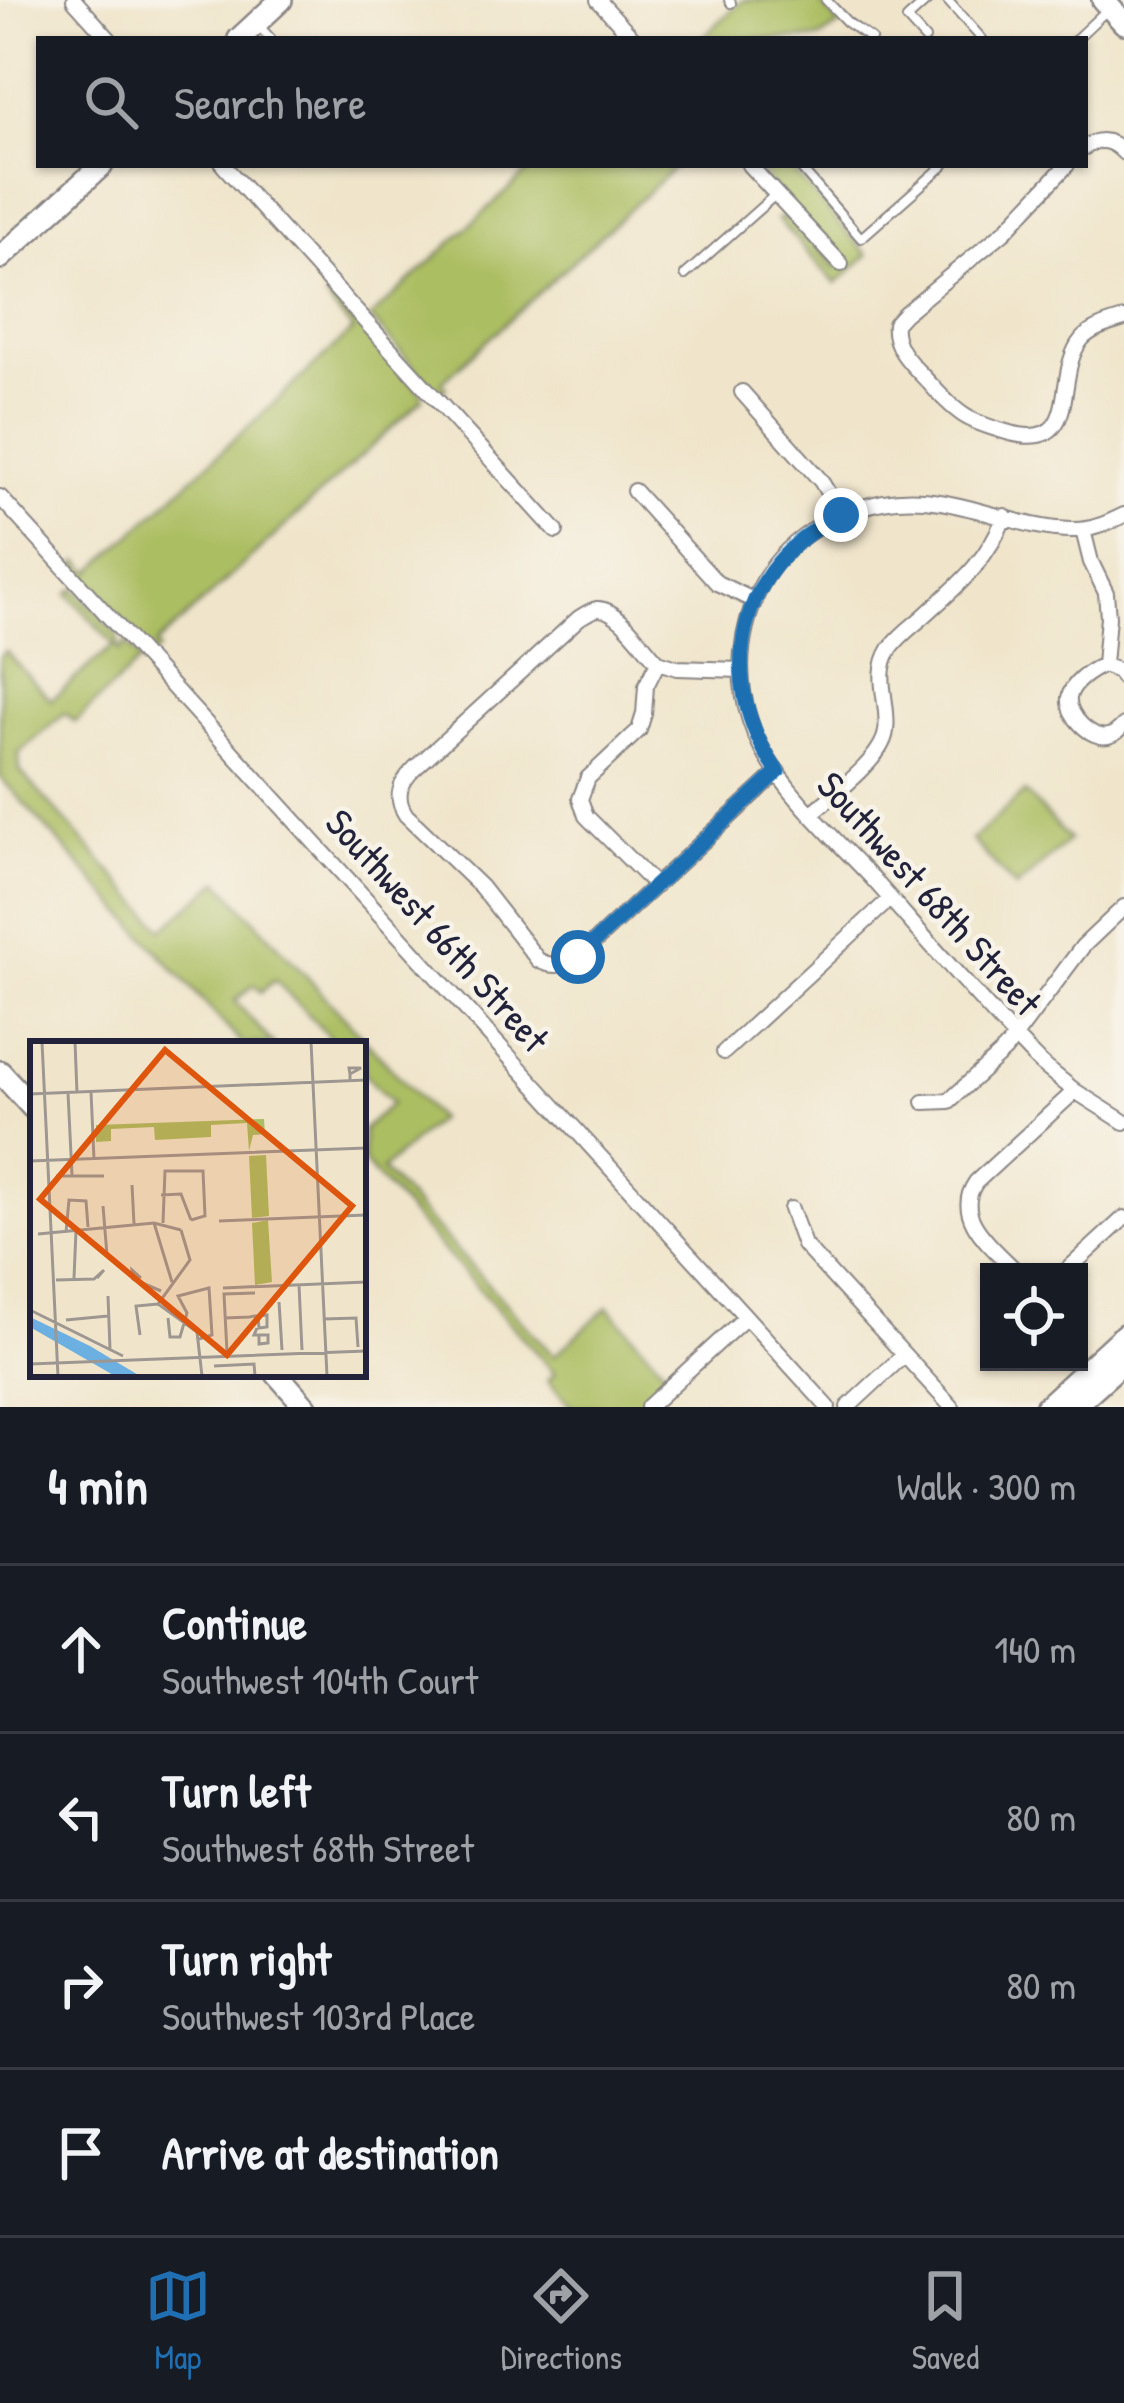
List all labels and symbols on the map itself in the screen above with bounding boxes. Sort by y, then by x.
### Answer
route end [814,488,868,542]
street label: Southwest 68th Street [806,759,1054,1027]
street label: Southwest 66th Street [314,797,562,1064]
route start [551,930,605,984]
inset map [30,1041,366,1377]

